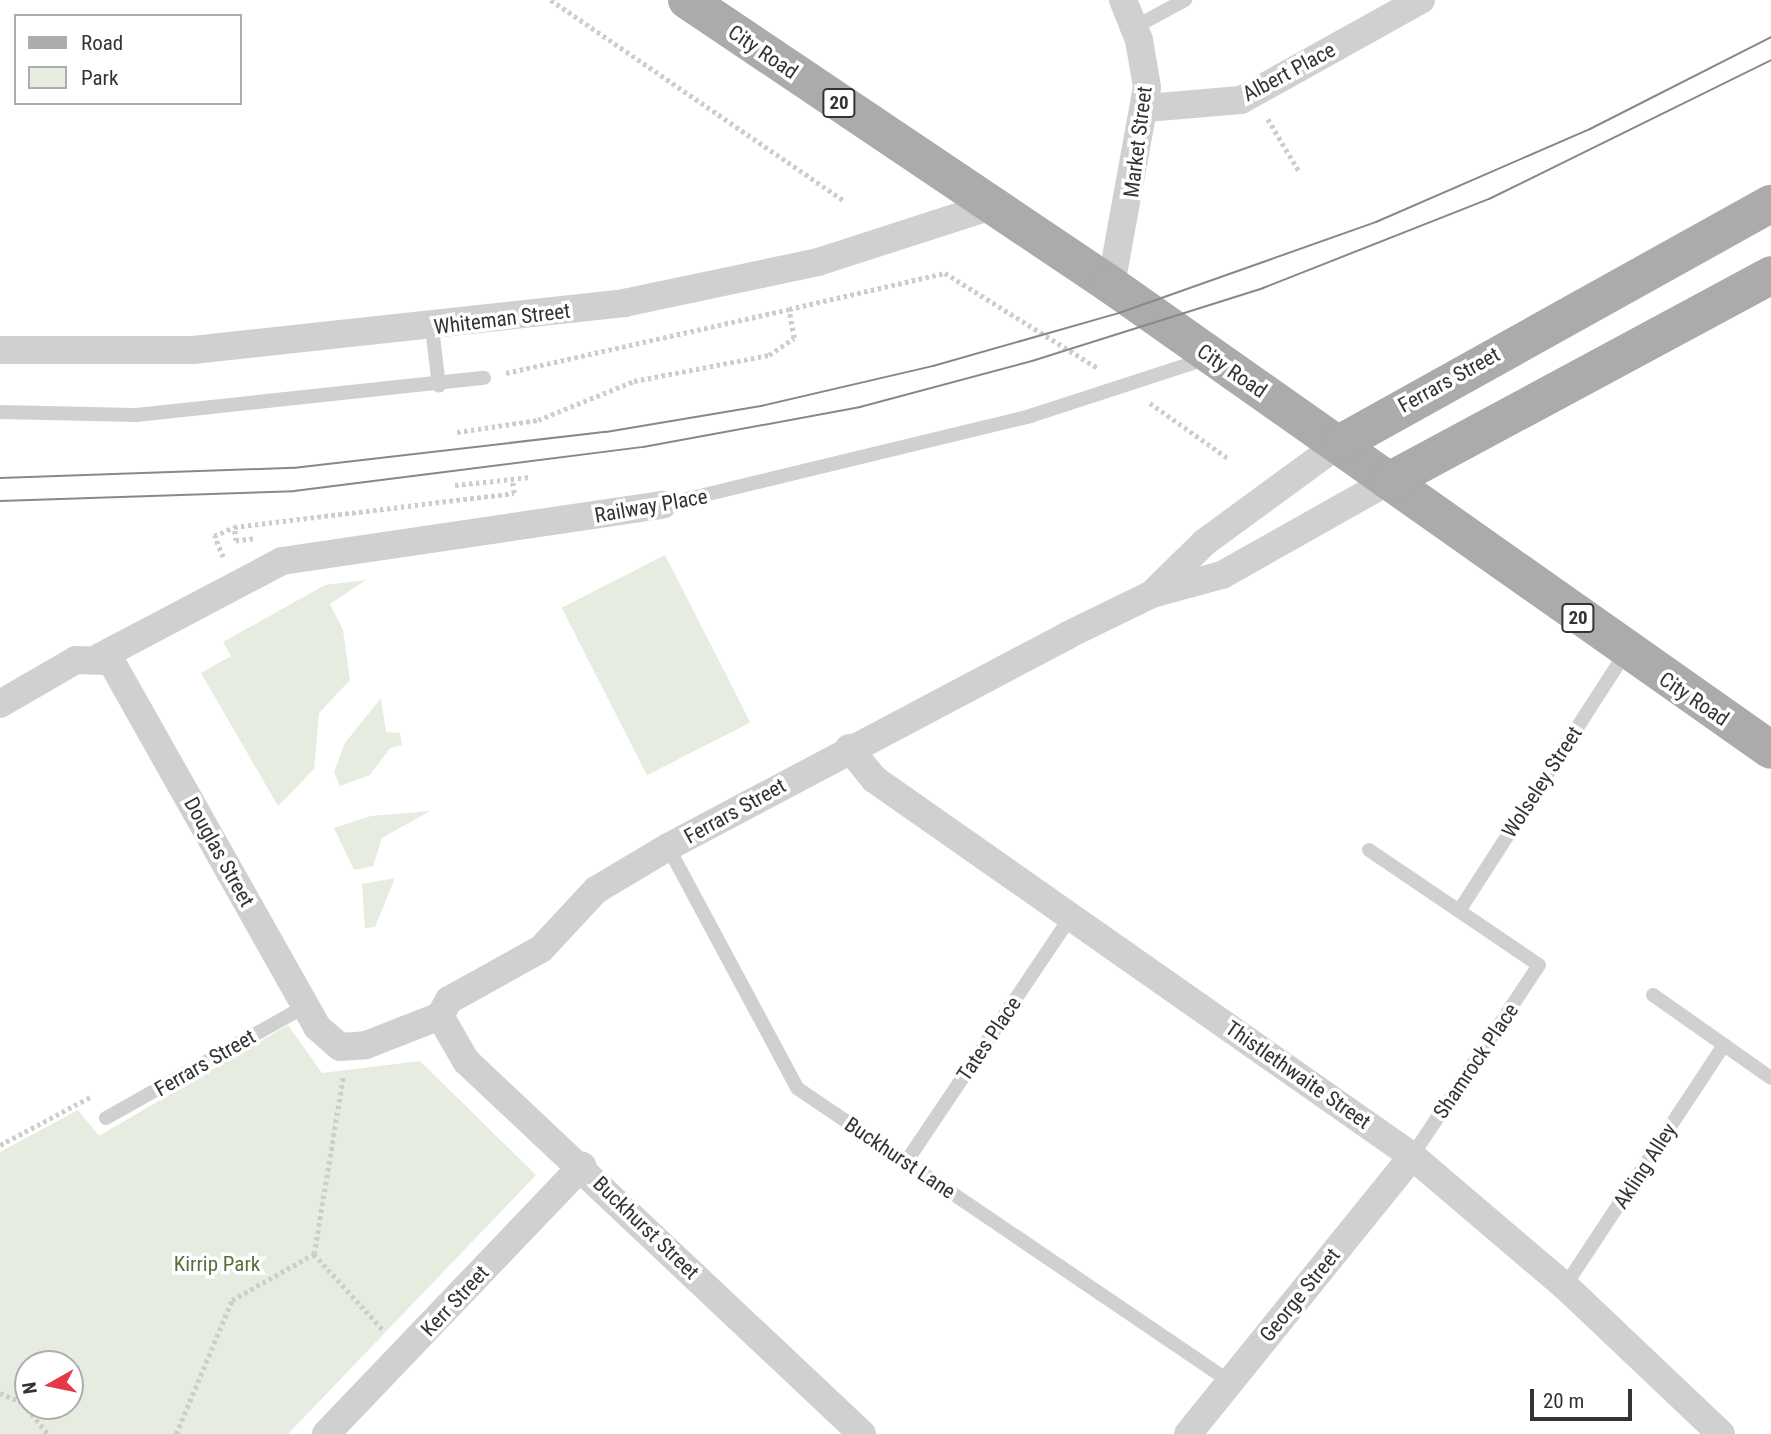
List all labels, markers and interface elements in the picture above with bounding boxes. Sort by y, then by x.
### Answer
legend [14,14,242,105]
street label: City Road [723,20,803,84]
text: Road [81,31,123,55]
street label: Albert Place [1238,37,1340,107]
text: Park [81,66,118,90]
street label: Market Street [1119,85,1157,199]
road number: 20 [822,88,856,118]
street label: Whiteman Street [432,298,572,340]
street label: City Road [1192,339,1272,403]
street label: Ferrars Street [1394,342,1504,418]
street label: Railway Place [593,484,709,528]
road number: 20 [1560,603,1596,634]
street label: City Road [1654,667,1734,731]
street label: Wolseley Street [1497,722,1587,842]
street label: Ferrars Street [680,773,790,849]
street label: Douglas Street [179,793,259,911]
street label: Tates Place [952,992,1026,1086]
street label: Shamrock Place [1428,999,1524,1123]
street label: Thistlethwaite Street [1221,1016,1375,1134]
street label: Ferrars Street [150,1024,260,1102]
street label: Buckhurst Lane [840,1112,960,1204]
street label: Akling Alley [1608,1119,1682,1213]
street label: Buckhurst Street [588,1171,704,1285]
street label: George Street [1255,1243,1345,1347]
park label: Kirrip Park [174,1251,260,1277]
street label: Kerr Street [416,1260,494,1342]
north arrow [14,1350,84,1420]
scale bar [1533,1374,1634,1418]
text: N [17,1381,42,1396]
text: 20 m [1543,1389,1584,1413]

